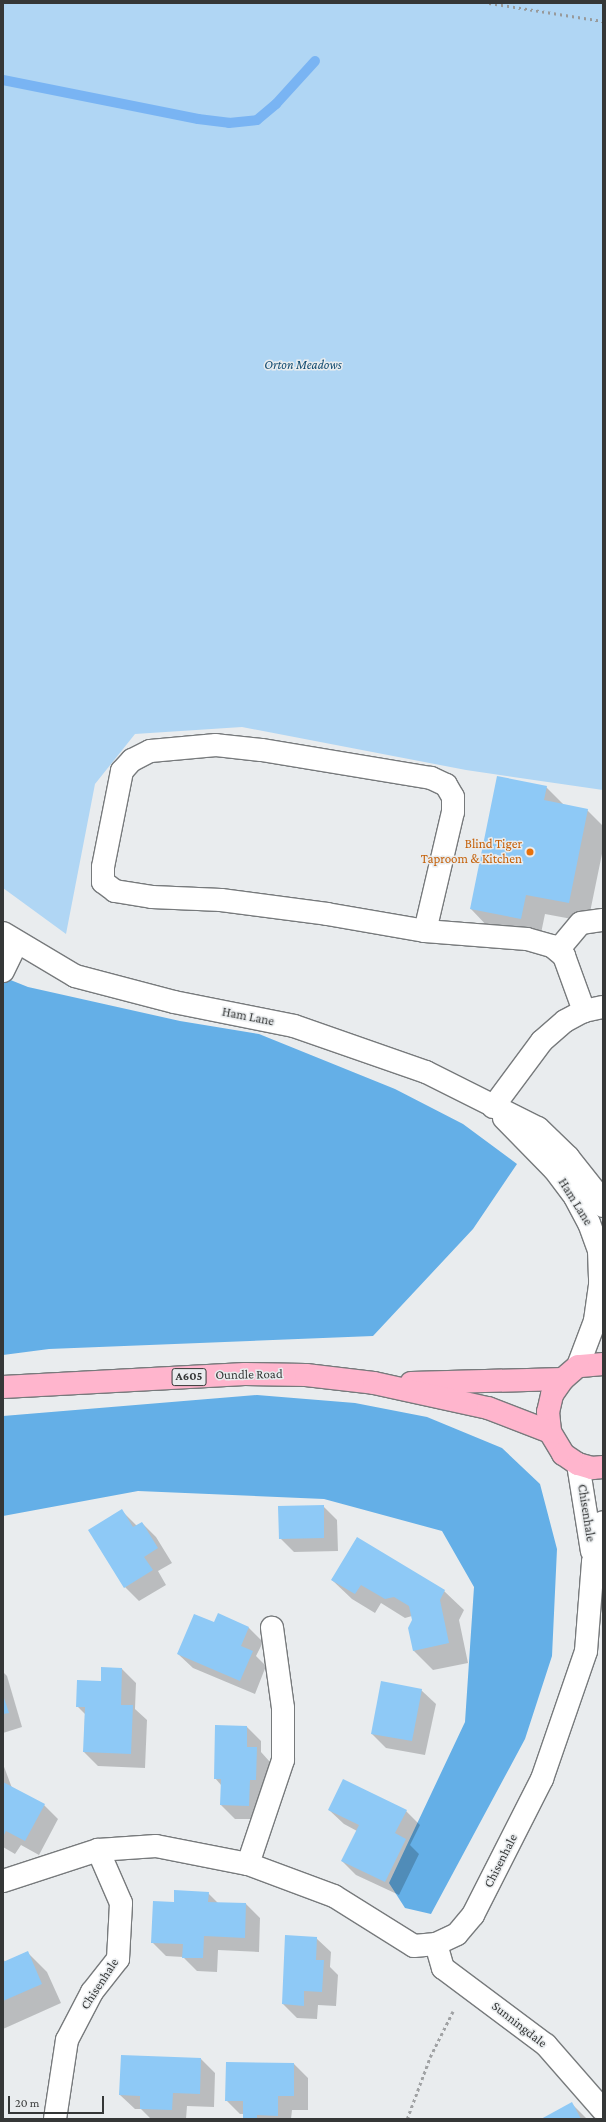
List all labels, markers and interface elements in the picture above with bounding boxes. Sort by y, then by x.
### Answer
park label: Orton Meadows [264,357,342,373]
place label: Blind Tiger Taproom & Kitchen [421,837,522,868]
marker: Blind Tiger Taproom & Kitchen [525,847,535,857]
street label: Ham Lane [221,1004,275,1030]
street label: Ham Lane [554,1176,596,1228]
road number: A605 [171,1367,207,1387]
street label: Oundle Road [215,1367,283,1383]
street label: Chisenhale [574,1483,598,1543]
street label: Chisenhale [481,1832,521,1890]
street label: Chisenhale [78,1955,122,2013]
street label: Sunningdale [488,1999,550,2051]
scale bar [10,2088,106,2114]
text: 20 m [15,2096,39,2110]

